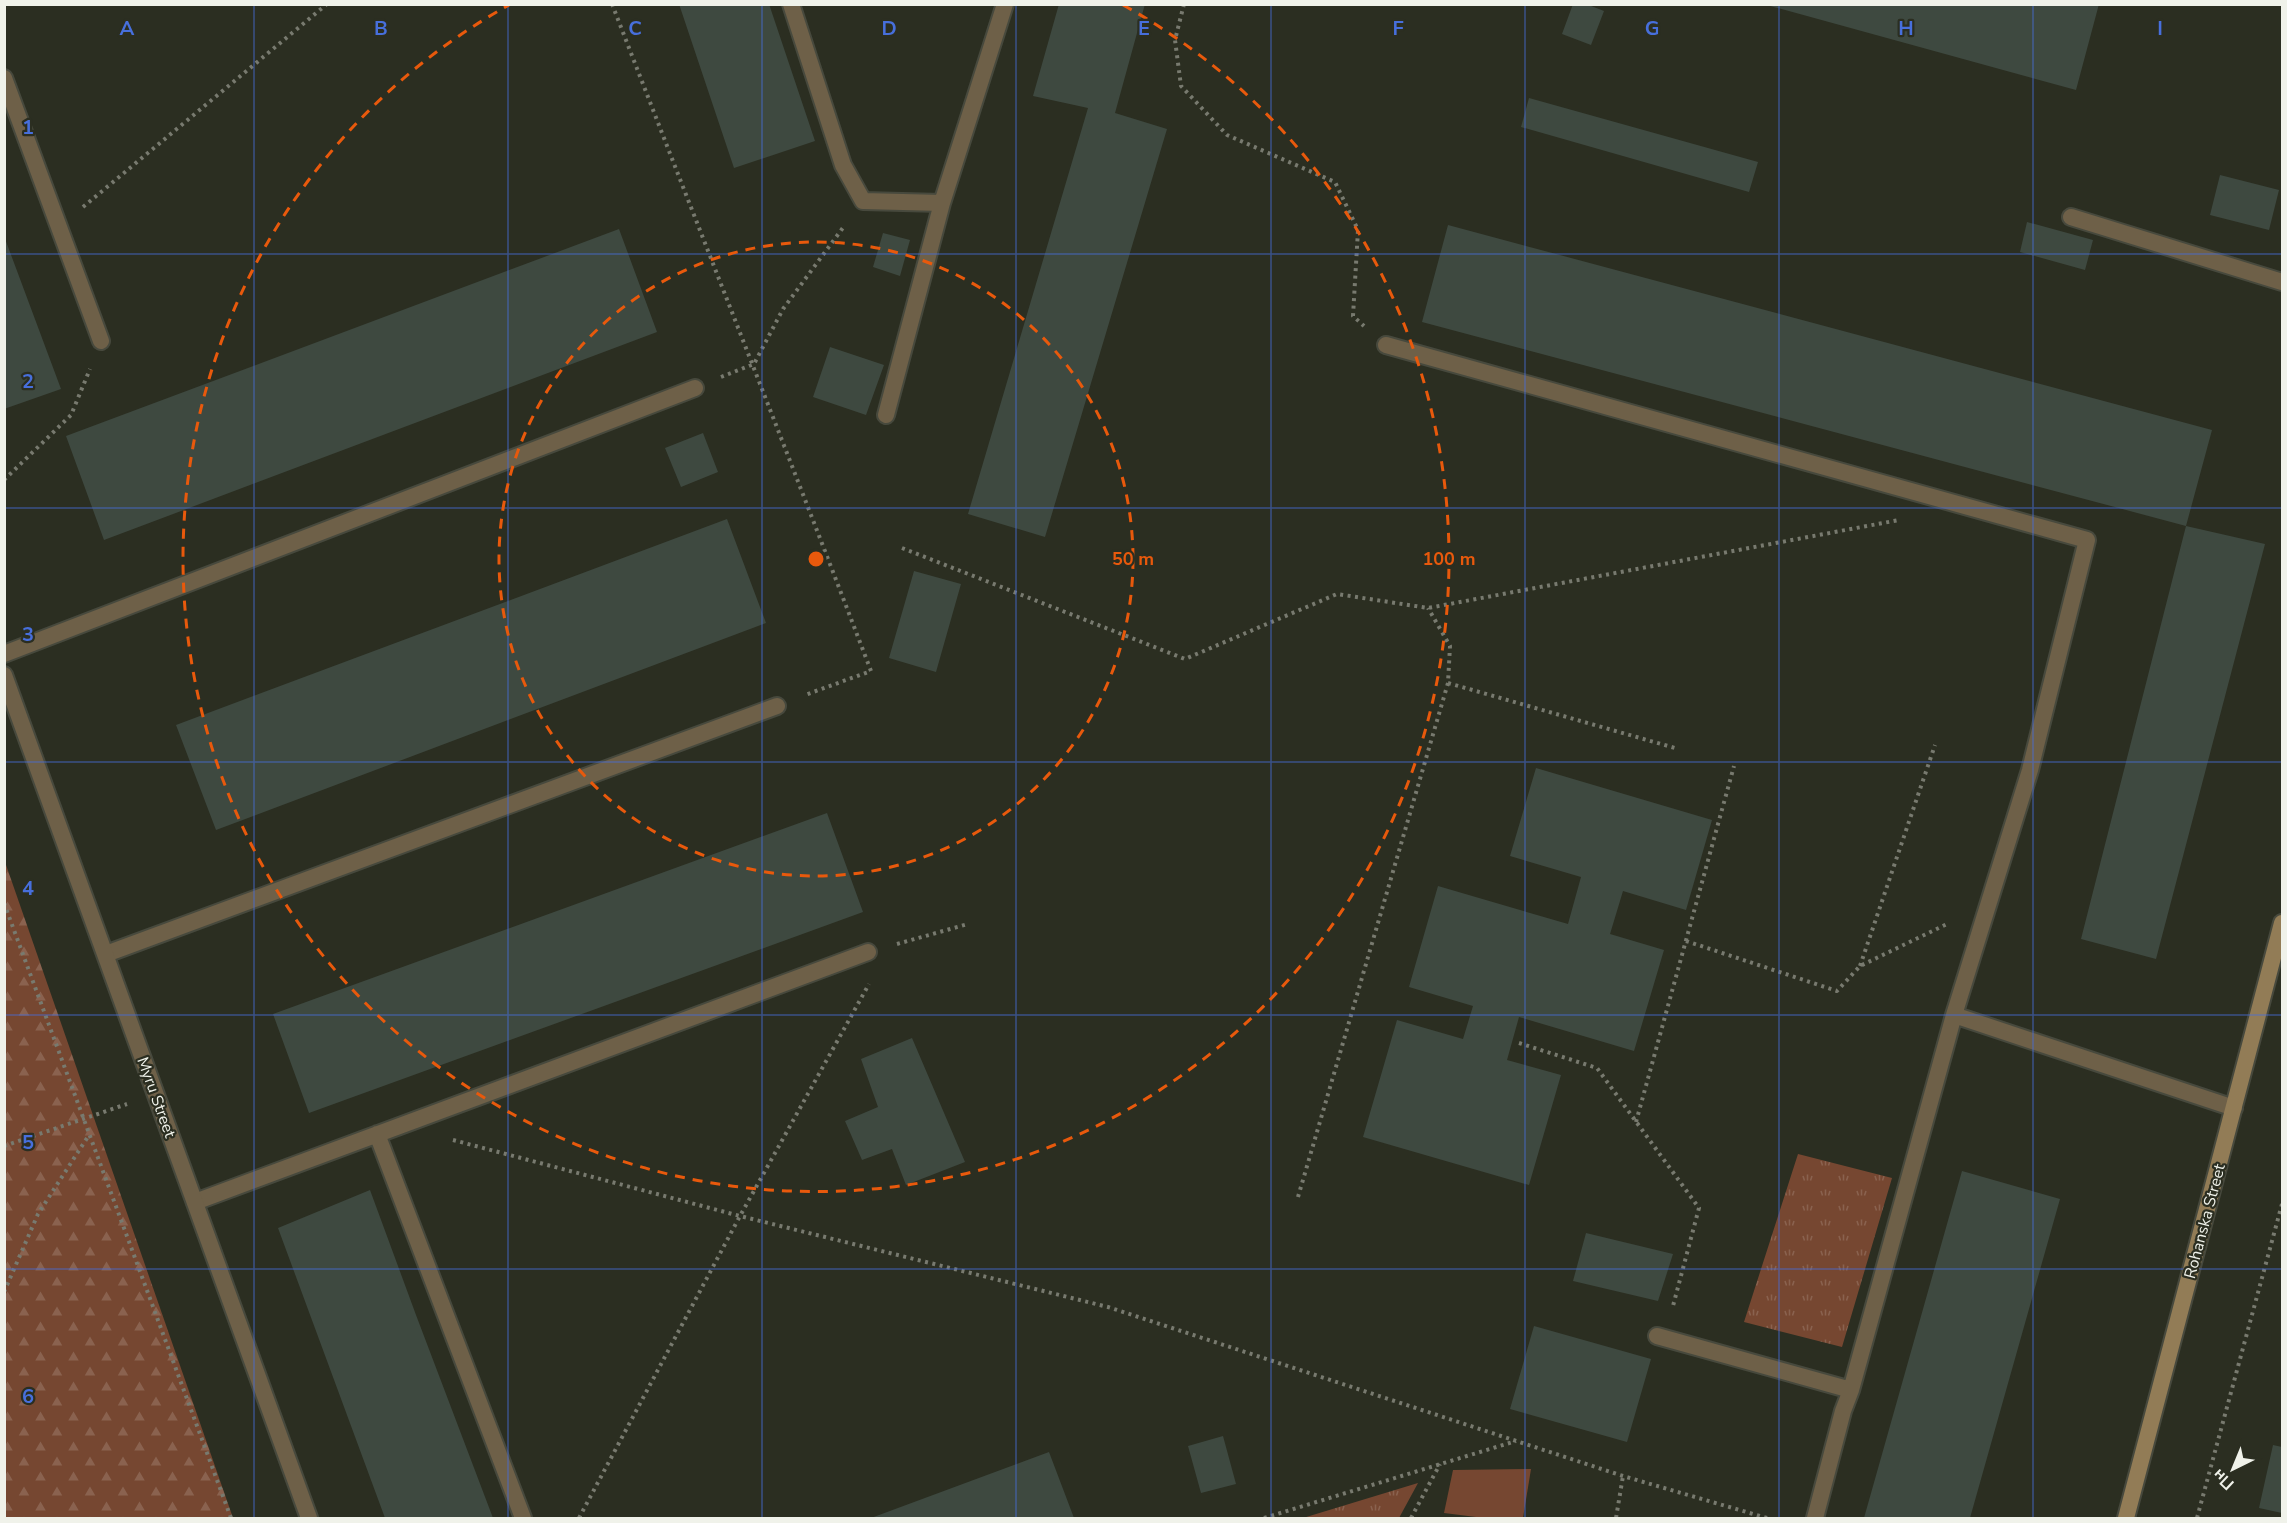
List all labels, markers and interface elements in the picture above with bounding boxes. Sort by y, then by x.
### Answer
text: A [120,15,135,42]
text: B [374,15,388,42]
text: C [628,15,642,42]
text: D [881,15,897,42]
text: E [1138,15,1150,42]
text: F [1392,15,1404,42]
text: G [1645,15,1659,42]
text: H [1898,15,1914,42]
text: I [2157,15,2163,42]
text: 1 [22,114,34,141]
text: 2 [22,368,34,395]
text: 50 m [1112,547,1154,571]
text: 100 m [1422,547,1476,571]
centre of rings [806,549,826,569]
text: 3 [22,621,34,648]
text: 4 [22,875,34,902]
street label: Myru Street [131,1054,181,1141]
text: 5 [22,1129,34,1156]
street label: Rohanska Street [2179,1161,2231,1281]
text: 6 [22,1383,34,1410]
north arrow [2203,1439,2263,1499]
text: Пн [2208,1464,2239,1495]

